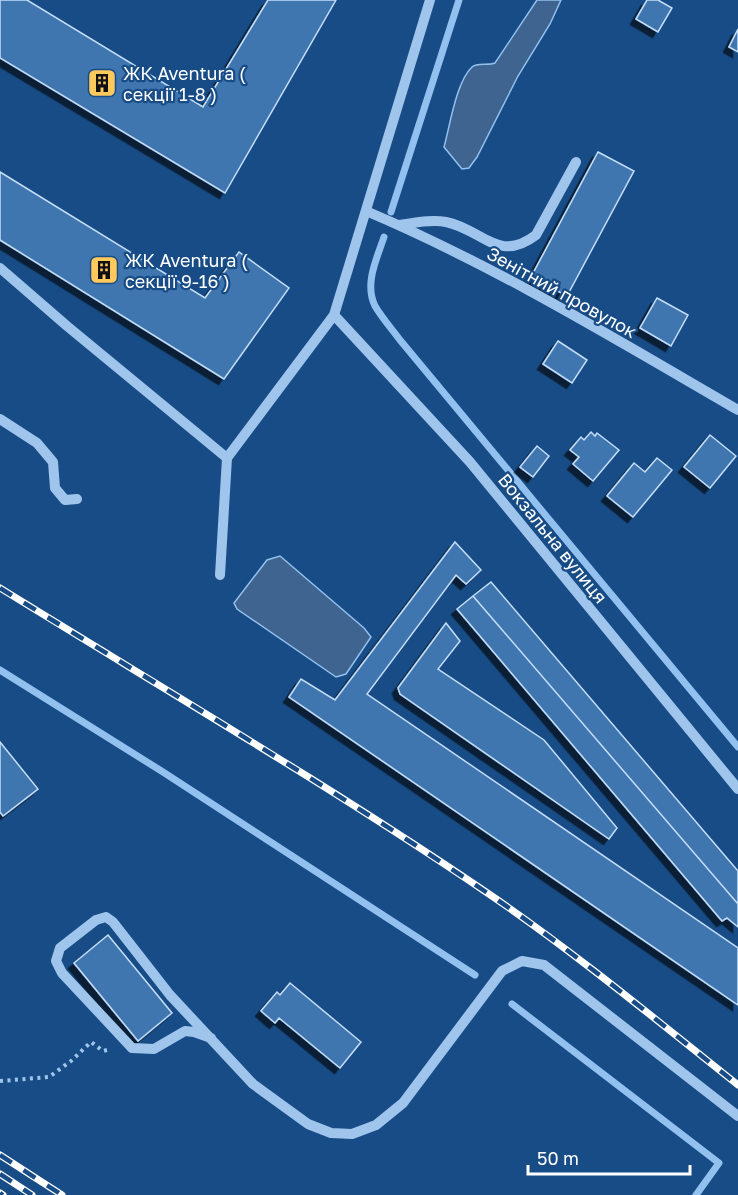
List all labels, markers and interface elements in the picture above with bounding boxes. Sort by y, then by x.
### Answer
place label: ЖК Aventura ( секції 1-8 ) [123,62,246,105]
building icon: ЖК Aventura ( секції 1-8 ) [86,67,118,99]
street label: Зенітний провулок [483,242,641,342]
place label: ЖК Aventura ( секції 9-16 ) [125,249,248,292]
building icon: ЖК Aventura ( секції 9-16 ) [88,254,120,286]
street label: Вокзальна вулиця [494,469,612,607]
scale bar [528,1138,690,1176]
text: 50 m [537,1147,579,1169]

